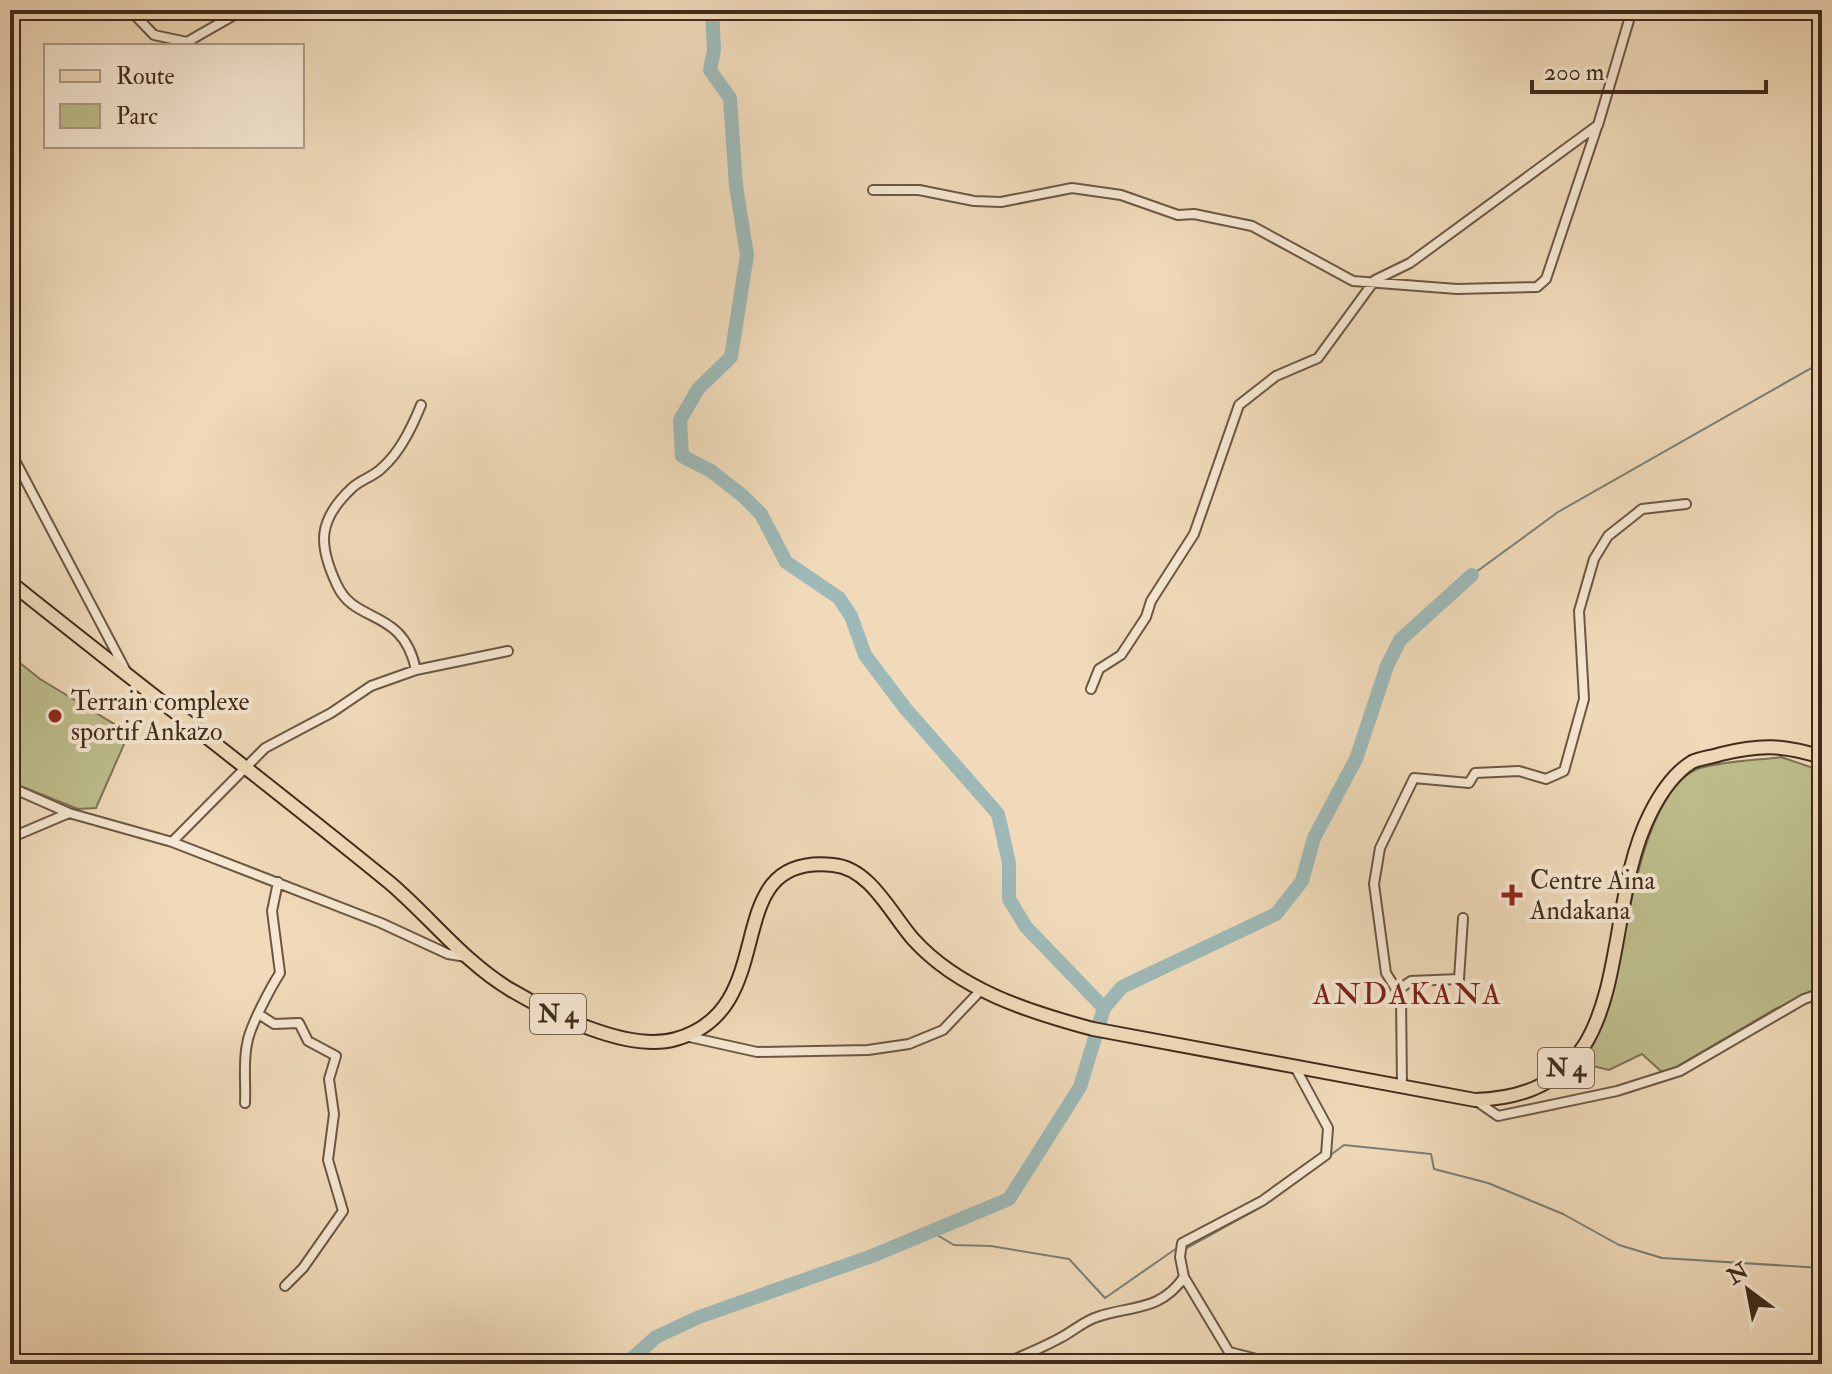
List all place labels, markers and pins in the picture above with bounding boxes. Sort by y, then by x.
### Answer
place label: Terrain complexe sportif Ankazo [71,686,250,749]
marker: Terrain complexe sportif Ankazo [46,707,64,725]
place label: Centre Aina Andakana [1529,865,1655,927]
marker: Centre Aina Andakana [1501,884,1523,906]

